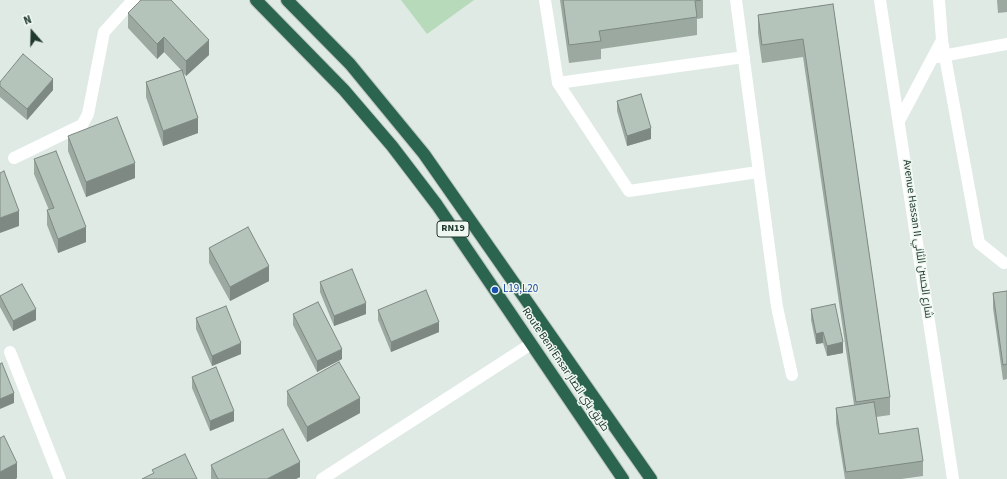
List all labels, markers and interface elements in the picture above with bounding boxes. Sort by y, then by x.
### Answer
north arrow [12,12,52,52]
text: N [22,12,34,29]
street label: Avenue Hassan II شارع الحسن الثاني [899,159,935,319]
road number: RN19 [437,221,469,237]
place label: L19,L20 [503,283,538,297]
marker: L19,L20 [490,285,500,295]
street label: Route Beni Ensar طريق بني انصار [519,306,611,434]

